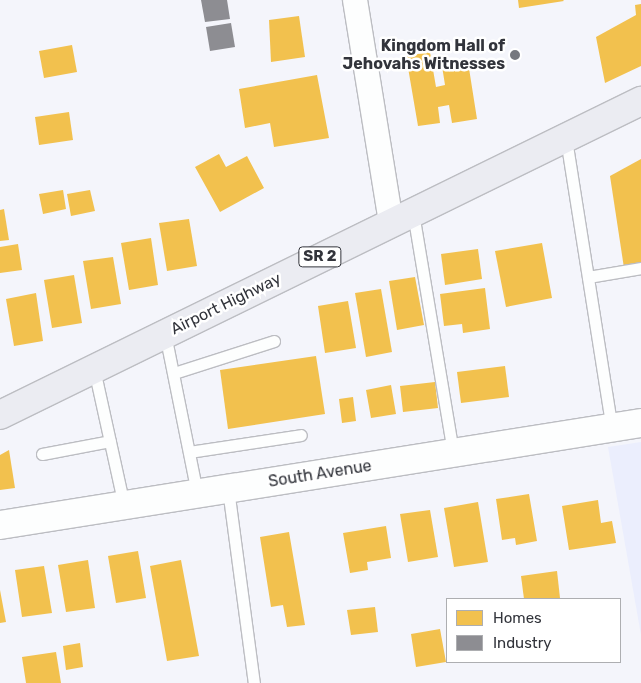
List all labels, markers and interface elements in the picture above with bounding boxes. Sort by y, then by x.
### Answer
place label: Kingdom Hall of Jehovahs Witnesses [342,36,505,74]
marker: Kingdom Hall of Jehovahs Witnesses [509,49,521,61]
road number: SR 2 [298,244,342,270]
street label: Airport Highway [168,269,284,339]
street label: South Avenue [267,456,373,492]
legend [446,598,621,663]
text: Homes [493,609,542,627]
text: Industry [493,634,552,652]

